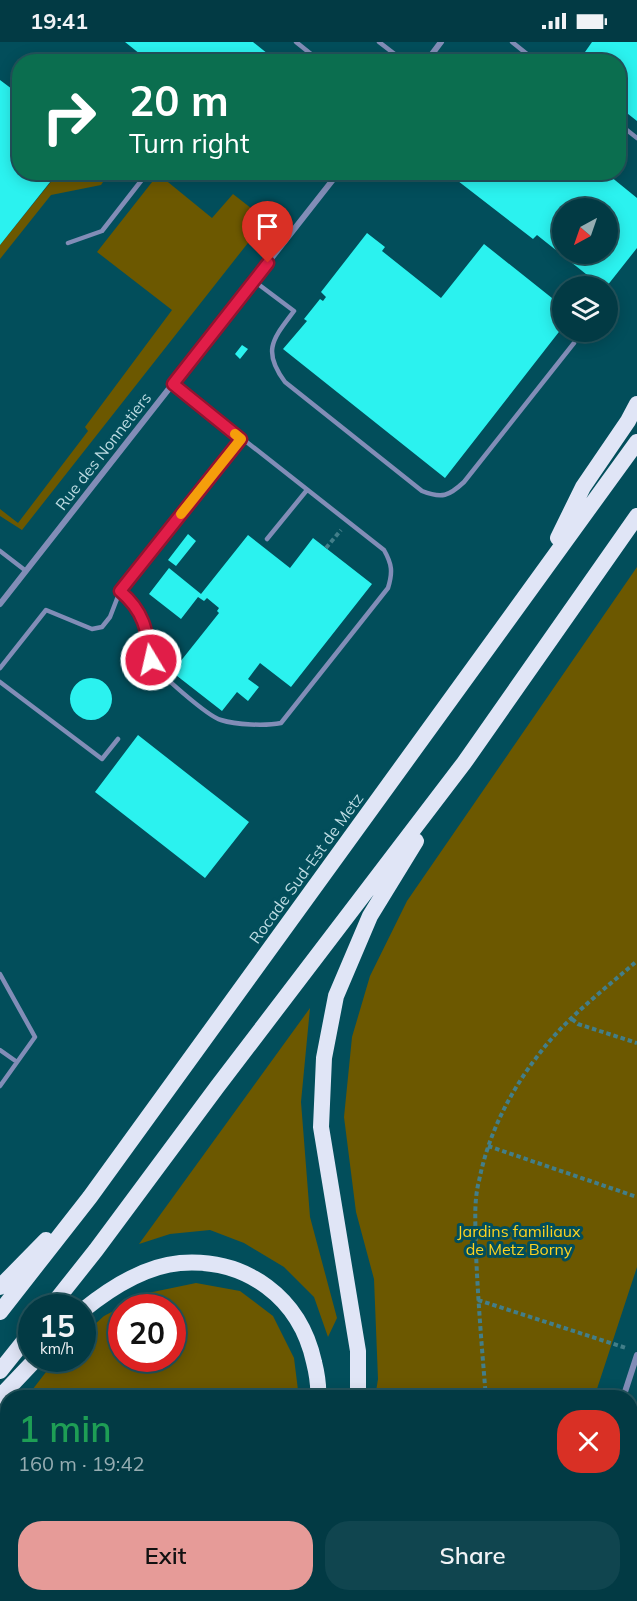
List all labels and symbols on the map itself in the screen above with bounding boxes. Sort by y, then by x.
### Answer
north arrow [552,198,618,264]
pin [242,201,293,263]
street label: Rue des Nonnetiers [51,388,155,514]
position arrow [119,628,183,692]
street label: Rocade Sud-Est de Metz [245,789,367,947]
park label: Jardins familiaux de Metz Borny [457,1221,581,1259]
speed limit sign: 20 [108,1294,186,1372]

